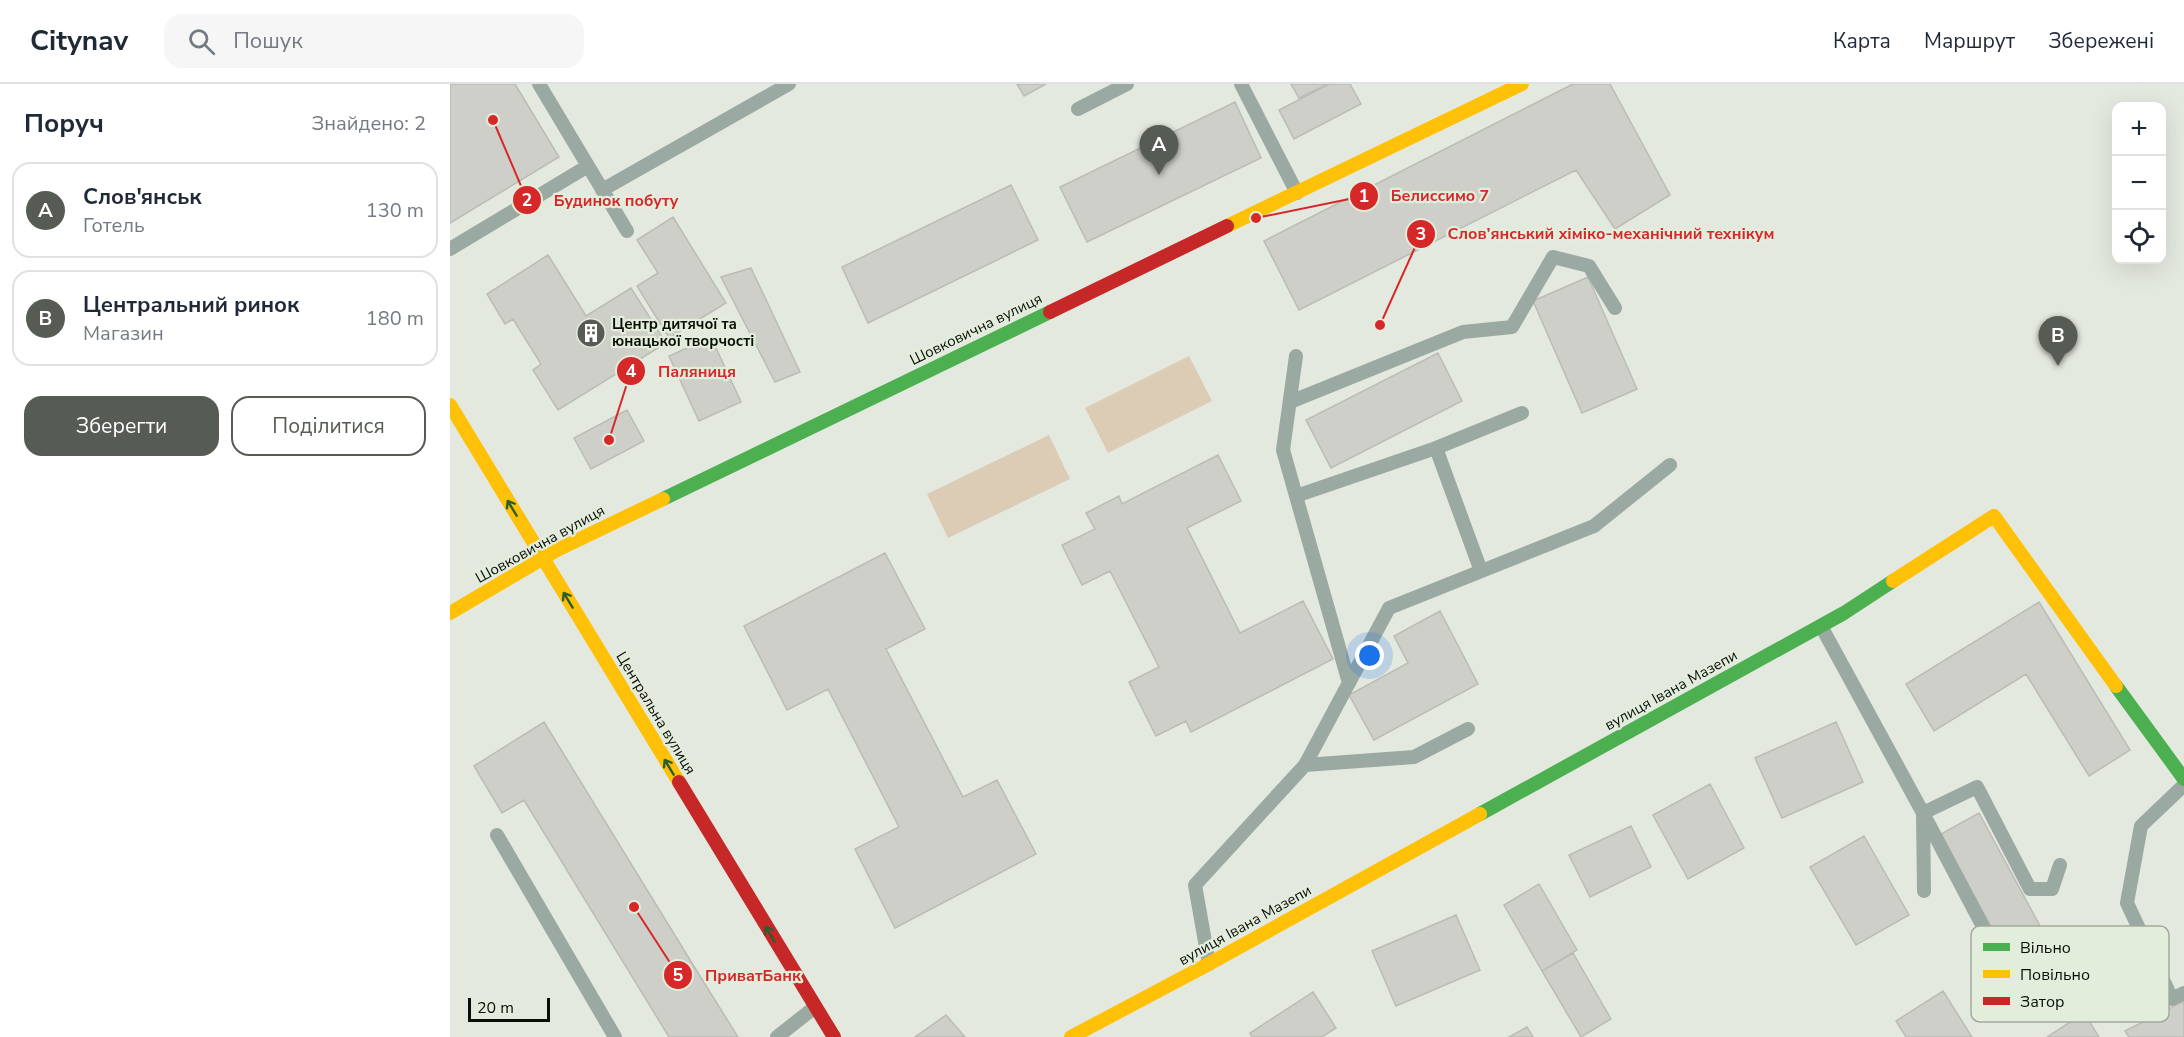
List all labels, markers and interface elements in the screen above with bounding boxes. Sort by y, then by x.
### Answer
search box [164,14,584,68]
text: Citynav [30,22,128,60]
icon: search [185,25,218,58]
text: Пошук [233,26,303,56]
text: Карта [1833,27,1891,55]
text: Маршрут [1924,27,2015,55]
text: Збережені [2048,27,2154,55]
map controls [2112,102,2166,264]
button: + [2112,102,2166,156]
text: Поруч [24,106,104,141]
text: Знайдено: 2 [312,110,426,137]
pin: A [1140,126,1178,175]
button: − [2112,156,2166,210]
callout: Белиссимо 7 [1349,179,1502,213]
text: Слов'янськ [83,182,202,212]
callout: Будинок побуту [512,183,691,217]
text: 1 [1359,184,1369,208]
text: Белиссимо 7 [1391,185,1489,207]
text: 2 [522,188,532,212]
text: Будинок побуту [554,190,679,212]
text: A [38,197,53,224]
text: 130 m [366,197,424,224]
button: locate [2112,210,2166,264]
text: Готель [83,212,145,239]
callout: Слов’янський хіміко-механічний технікум [1406,217,1786,251]
text: 3 [1416,222,1426,246]
text: Слов’янський хіміко-механічний технікум [1448,223,1774,245]
street label: Шовковична вулиця [906,288,1046,370]
text: Центральний ринок [83,290,299,320]
text: B [39,305,52,332]
text: 180 m [366,305,424,332]
place label: Центр дитячої та юнацької творчості [612,314,754,351]
pin: B [2038,316,2078,366]
building icon: Центр дитячої та юнацької творчості [575,317,607,349]
text: Магазин [83,320,164,347]
callout: Паляниця [616,354,748,388]
text: 4 [626,359,637,383]
text: Паляниця [658,361,736,383]
button: Зберегти [24,396,219,456]
button: Поділитися [231,396,426,456]
street label: Шовковична вулиця [472,500,608,588]
one-way arrow [506,500,518,517]
one-way arrow [562,592,574,609]
your location [1355,641,1384,670]
street label: вулиця Івана Мазепи [1601,645,1741,735]
street label: Центральна вулиця [611,648,701,778]
one-way arrow [663,759,675,776]
street label: вулиця Івана Мазепи [1175,880,1315,970]
one-way arrow [764,926,776,943]
legend [1971,926,2169,1022]
text: Вільно [2020,937,2071,959]
callout: ПриватБанк [663,958,813,992]
text: 5 [673,963,684,987]
text: Повільно [2020,964,2090,986]
text: ПриватБанк [705,965,802,987]
text: Затор [2020,991,2064,1013]
scale bar [468,995,550,1022]
text: 20 m [477,997,514,1019]

